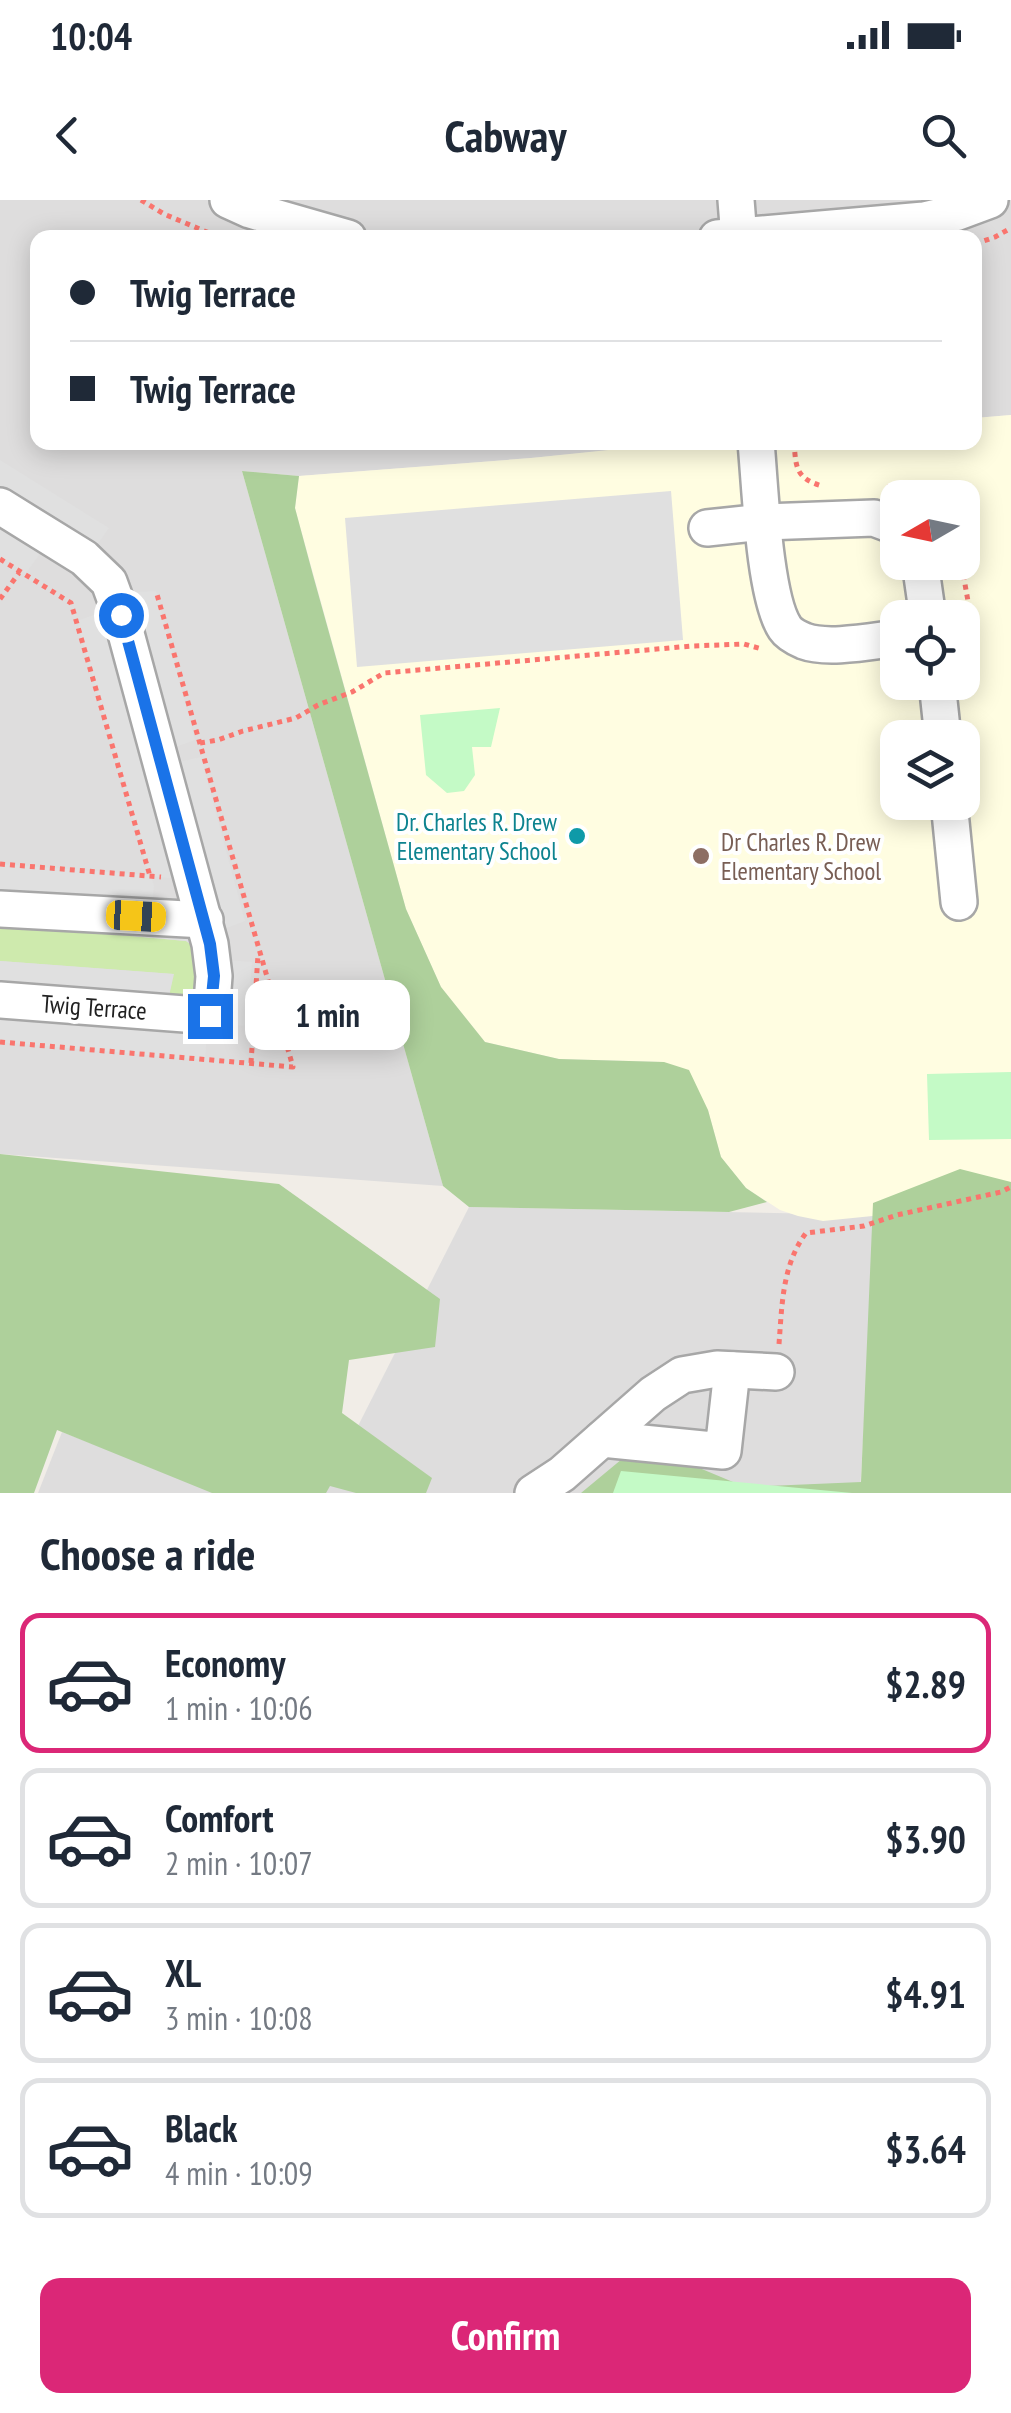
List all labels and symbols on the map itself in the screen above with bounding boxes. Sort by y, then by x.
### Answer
north arrow [880,480,980,580]
route start [99,593,144,638]
place label: Dr. Charles R. Drew Elementary School [396,806,557,867]
marker: Dr. Charles R. Drew Elementary School [566,825,588,847]
place label: Dr Charles R. Drew Elementary School [721,826,881,887]
marker: Dr Charles R. Drew Elementary School [690,845,712,867]
car [105,899,167,933]
callout: 1 min [245,981,410,1051]
street label: Twig Terrace [40,987,148,1027]
route end [188,994,233,1039]

